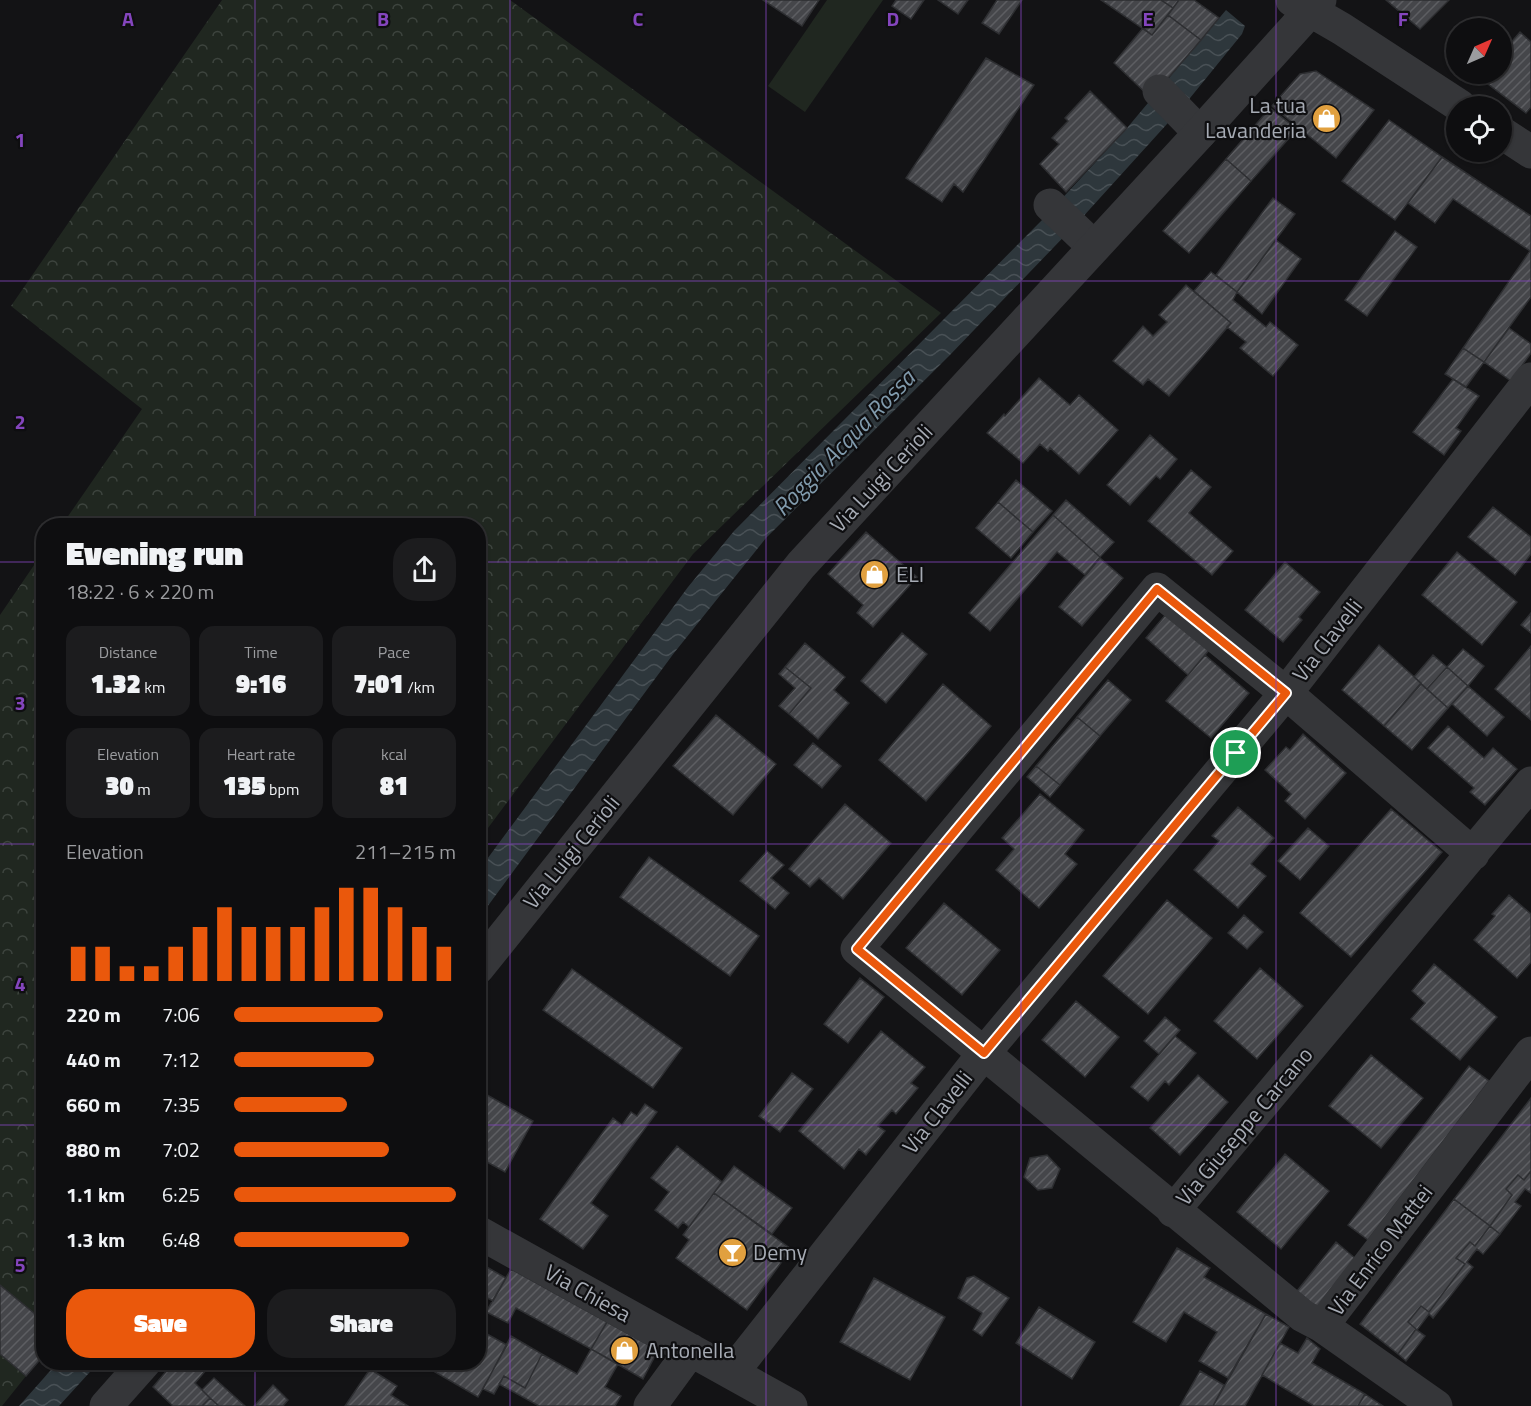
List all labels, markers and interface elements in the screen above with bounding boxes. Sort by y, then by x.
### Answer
text: A [122,3,134,34]
text: B [377,3,389,34]
text: C [633,3,644,34]
text: D [887,3,899,34]
text: E [1142,3,1154,34]
text: F [1398,3,1409,34]
north arrow [1446,18,1512,84]
map controls [1446,18,1512,162]
place label: La tua Lavanderia [1205,88,1306,147]
button: locate [1446,96,1512,162]
shop icon: La tua Lavanderia [1311,102,1343,134]
text: 1 [14,124,26,155]
water label: Roggia Acqua Rossa [764,359,924,524]
text: 2 [14,406,26,437]
street label: Via Luigi Cerioli [821,416,941,540]
text: Evening run [66,528,243,578]
button: share [393,538,456,601]
place label: ELI [896,557,924,591]
shop icon: ELI [859,558,891,590]
text: 18:22 · 6 × 220 m [66,576,214,607]
street label: Via Clavelli [1283,591,1371,689]
text: Distance [99,640,157,664]
text: Time [244,640,278,664]
text: Pace [378,640,410,664]
text: 1.32 [91,664,141,703]
text: 9:16 [236,664,286,703]
text: 7:01 [353,664,404,703]
text: km [141,675,165,699]
text: /km [404,675,435,699]
text: 3 [14,687,26,718]
pin [1210,727,1261,778]
icon: arrive [1219,736,1252,769]
text: Elevation [97,742,159,766]
text: Heart rate [227,742,295,766]
text: kcal [381,742,407,766]
text: 30 [105,766,134,805]
text: 135 [223,766,266,805]
text: 81 [380,766,408,805]
text: m [134,777,151,801]
text: bpm [266,777,299,801]
street label: Via Luigi Cerioli [514,788,628,916]
text: Elevation [66,836,144,867]
text: 211–215 m [355,836,456,867]
text: 4 [14,968,26,999]
text: 220 m [66,999,121,1030]
text: 7:06 [162,999,200,1030]
street label: Via Giuseppe Carcano [1167,1039,1321,1213]
text: 440 m [66,1044,121,1075]
text: 7:12 [162,1044,200,1075]
street label: Via Clavelli [893,1063,981,1161]
text: 660 m [66,1089,121,1120]
text: 7:35 [162,1089,200,1120]
text: 880 m [66,1134,121,1165]
text: 7:02 [162,1134,200,1165]
street label: Via Enrico Mattei [1319,1177,1441,1323]
text: 1.1 km [66,1179,125,1210]
text: 6:25 [162,1179,200,1210]
text: 1.3 km [66,1224,125,1255]
text: 6:48 [162,1224,200,1255]
place label: Demy [753,1235,808,1269]
bar icon: Demy [716,1236,748,1268]
text: 5 [14,1249,26,1280]
street label: Via Chiesa [538,1255,638,1331]
button: Save [66,1289,255,1358]
button: Share [267,1289,456,1358]
place label: Antonella [646,1333,734,1367]
shop icon: Antonella [609,1334,641,1366]

